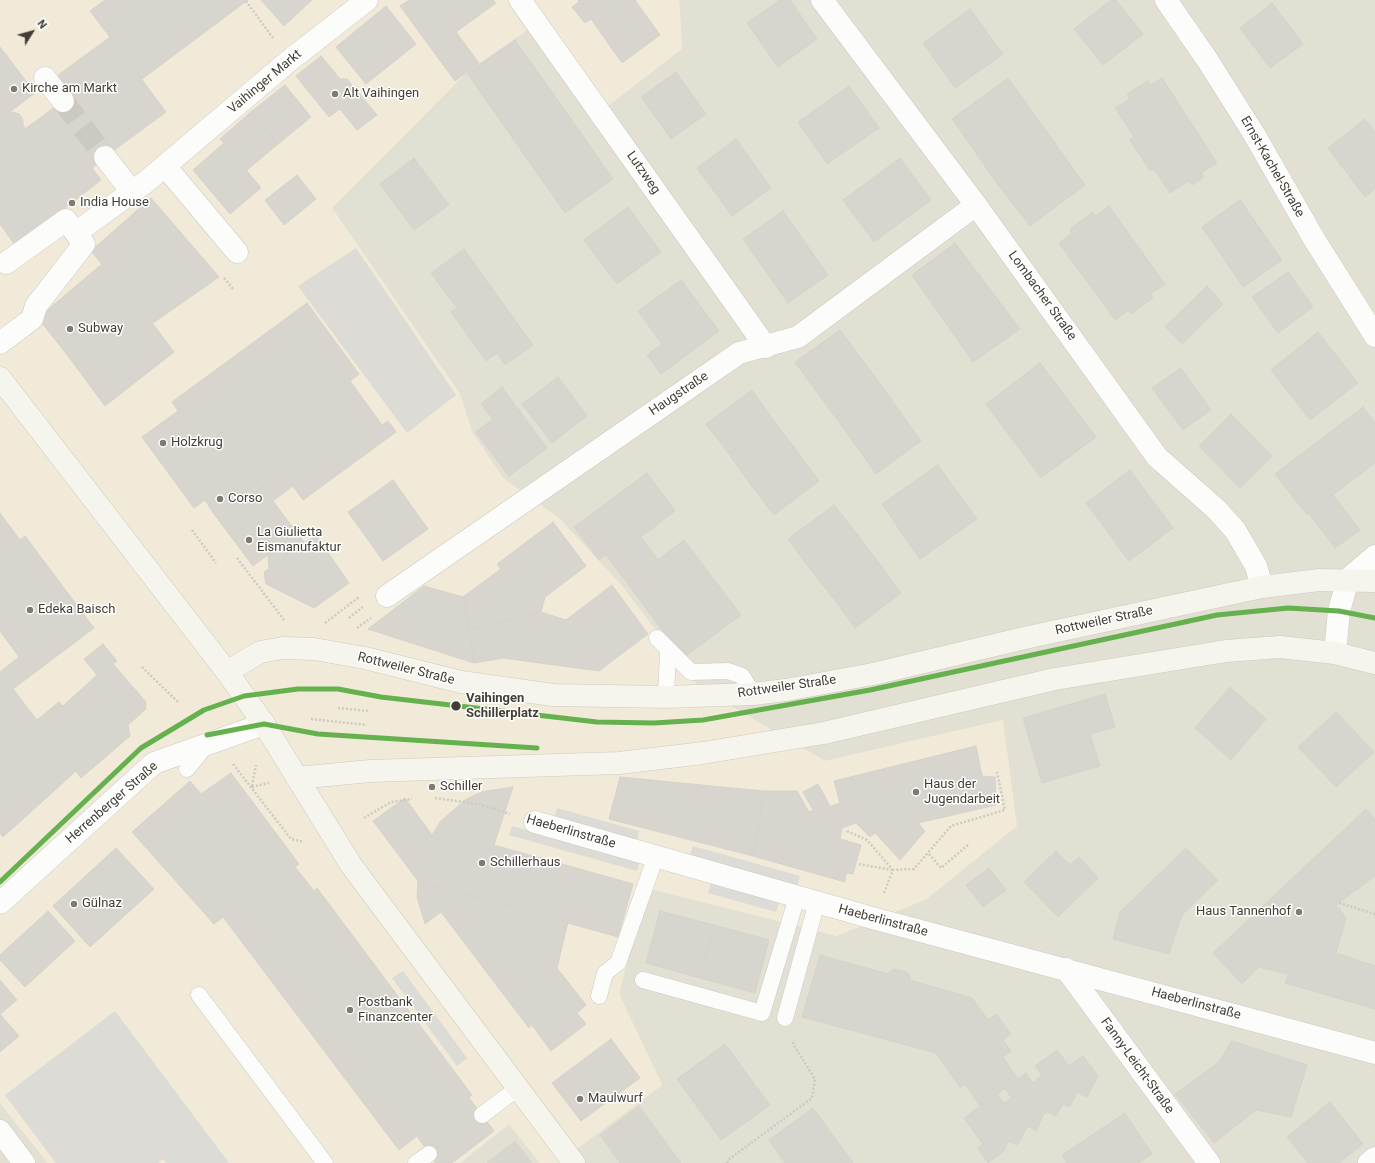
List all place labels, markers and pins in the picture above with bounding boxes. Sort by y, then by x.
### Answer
place label: Kirche am Markt [22,81,117,97]
marker: Kirche am Markt [9,84,19,94]
place label: Alt Vaihingen [343,86,419,102]
marker: Alt Vaihingen [330,89,340,99]
place label: India House [80,195,149,211]
marker: India House [67,198,77,208]
place label: Subway [78,321,123,337]
marker: Subway [65,324,75,334]
place label: Holzkrug [171,435,223,451]
marker: Holzkrug [158,438,168,448]
place label: Corso [228,491,262,507]
marker: Corso [215,494,225,504]
place label: La Giulietta Eismanufaktur [257,525,341,556]
marker: La Giulietta Eismanufaktur [244,535,254,545]
place label: Edeka Baisch [38,602,115,618]
marker: Edeka Baisch [25,605,35,615]
place label: Vaihingen Schillerplatz [466,691,539,722]
marker: Vaihingen Schillerplatz [449,699,463,713]
place label: Haus der Jugendarbeit [924,777,1000,808]
place label: Schiller [440,779,482,795]
marker: Schiller [427,782,437,792]
marker: Haus der Jugendarbeit [911,787,921,797]
place label: Schillerhaus [490,855,561,871]
marker: Schillerhaus [477,858,487,868]
place label: Gülnaz [82,896,122,912]
marker: Gülnaz [69,899,79,909]
place label: Haus Tannenhof [1196,904,1291,920]
marker: Haus Tannenhof [1294,907,1304,917]
place label: Postbank Finanzcenter [358,995,433,1026]
marker: Postbank Finanzcenter [345,1005,355,1015]
place label: Maulwurf [588,1091,643,1107]
marker: Maulwurf [575,1094,585,1104]

